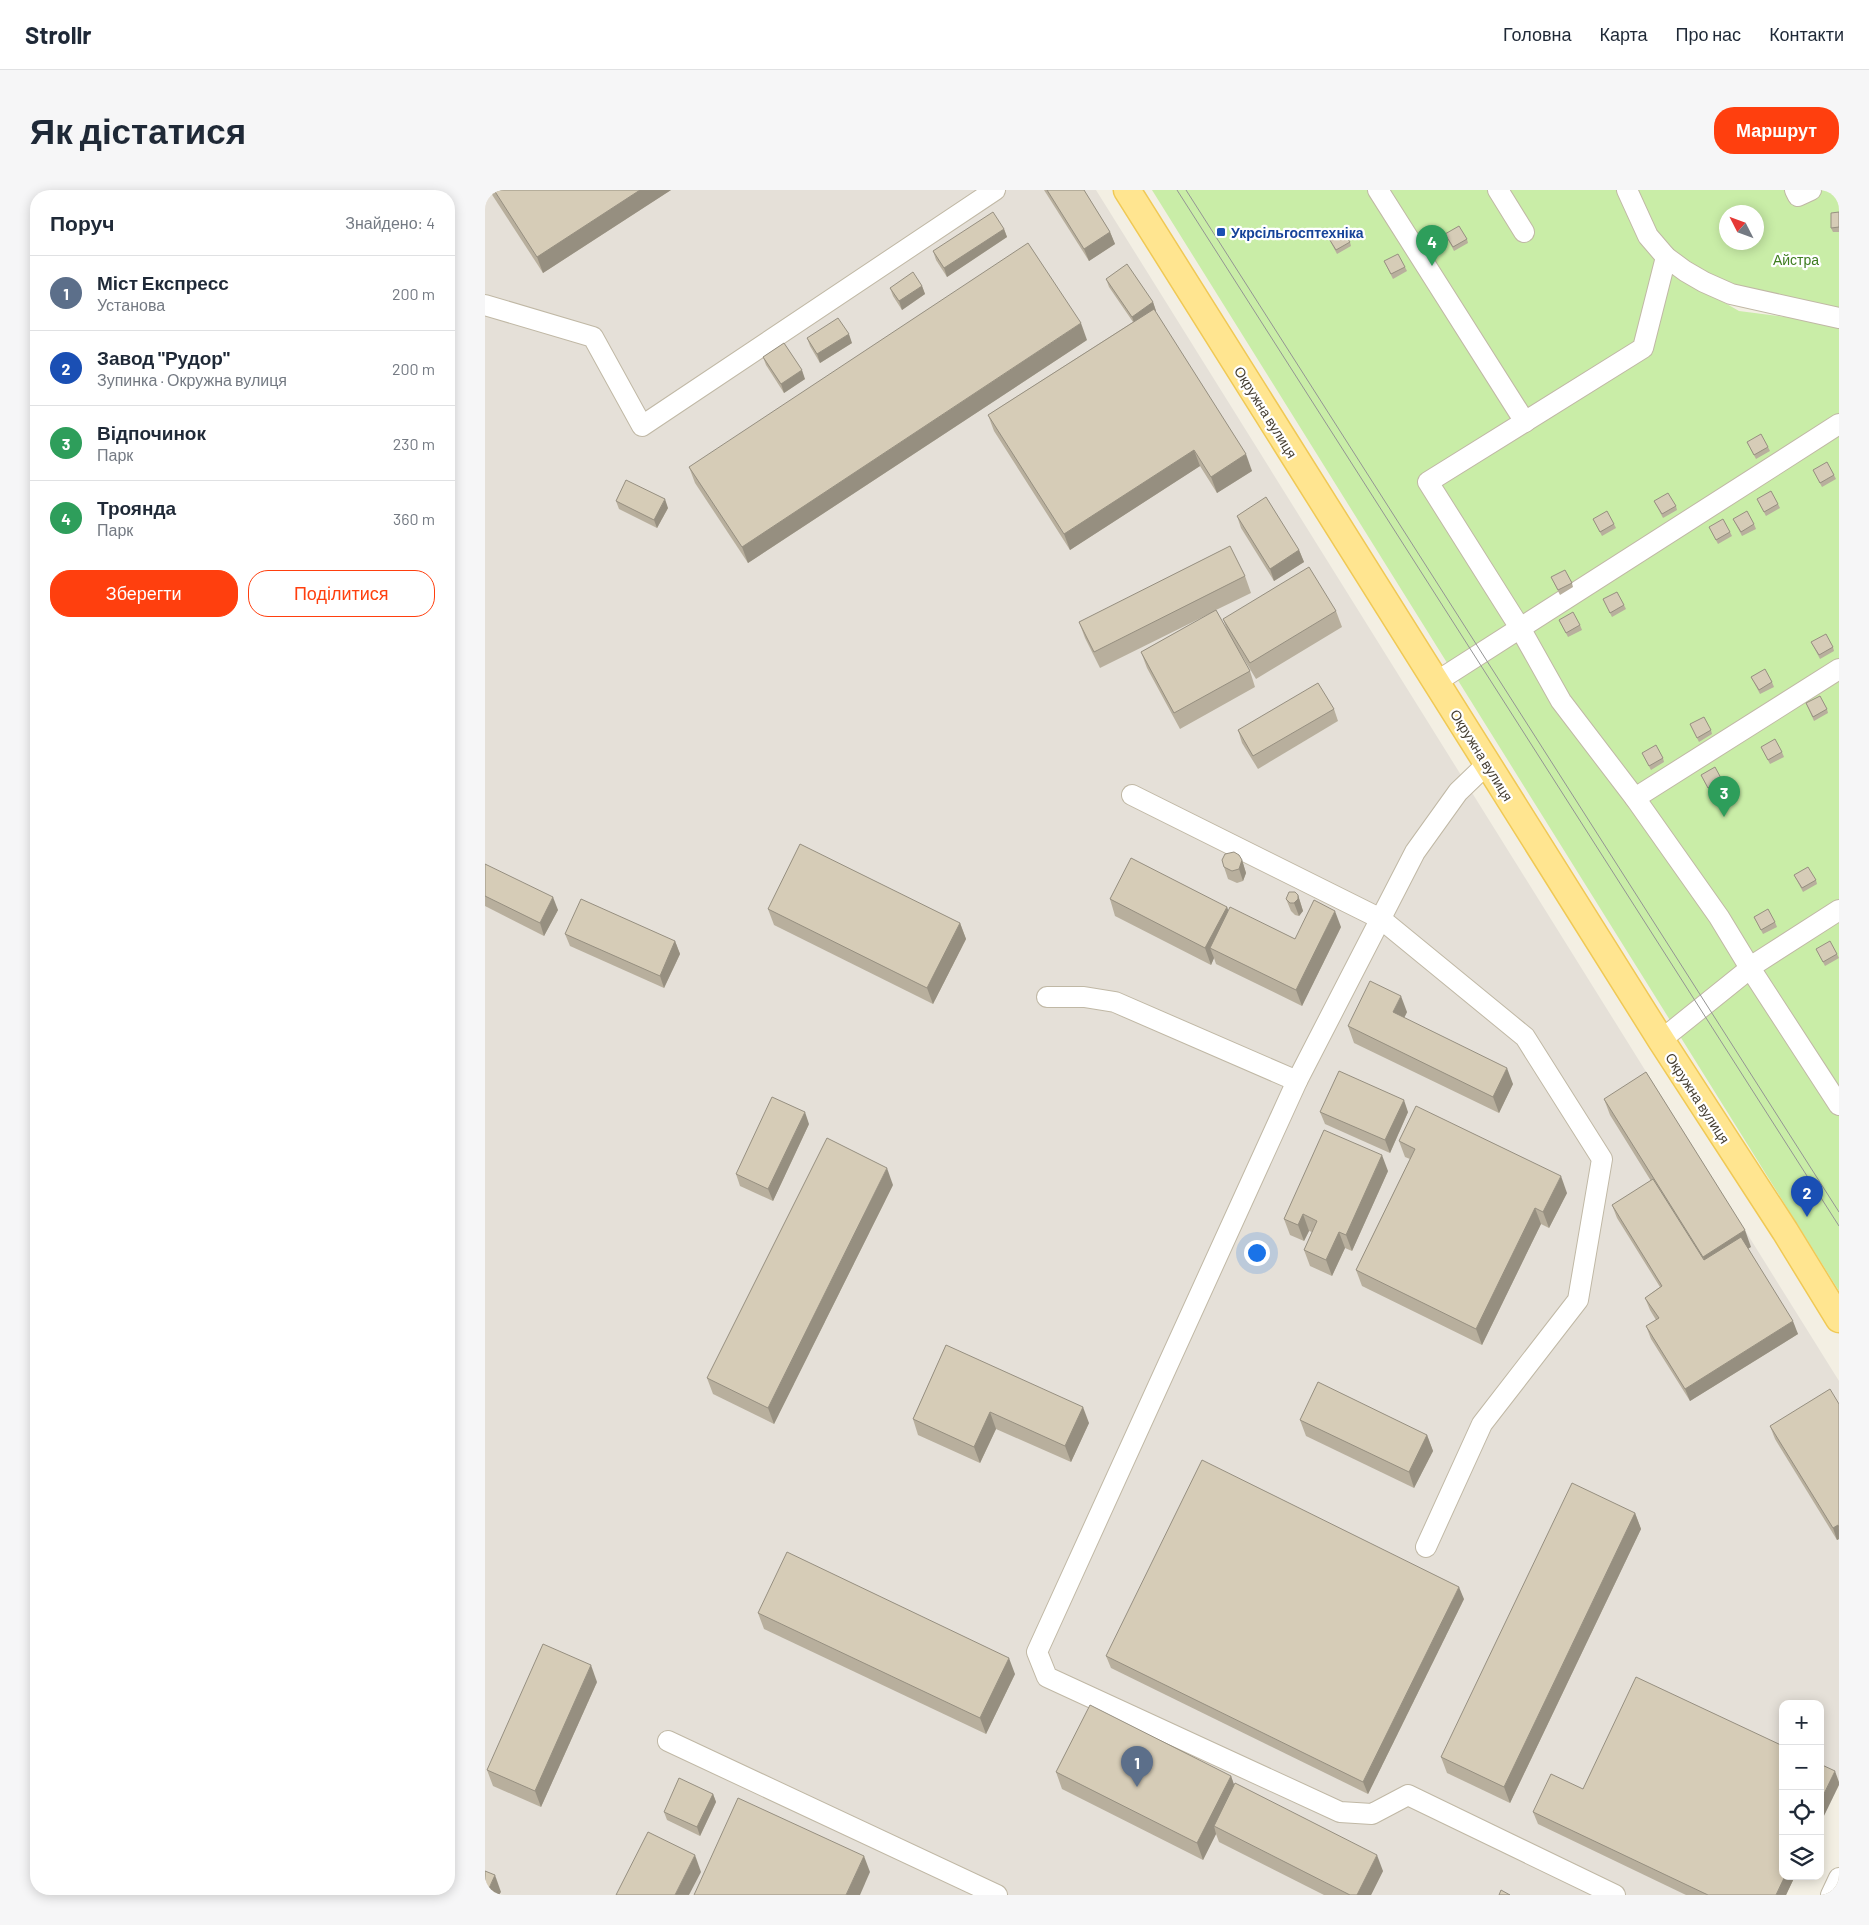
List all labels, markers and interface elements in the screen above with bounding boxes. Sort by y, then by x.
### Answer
text: Strollr [25,20,92,49]
text: Головна [1503,23,1571,45]
text: Карта [1599,23,1648,45]
text: Про нас [1676,23,1741,45]
text: Контакти [1769,23,1844,45]
button: Маршрут [1714,107,1839,154]
text: Як дістатися [30,109,246,151]
north arrow [1719,205,1764,250]
text: Поруч [50,210,114,235]
text: Знайдено: 4 [345,213,435,232]
place label: Укрсільгосптехніка [1231,224,1364,241]
pin: 4 [1416,225,1448,266]
marker: Укрсільгосптехніка [1215,226,1227,238]
park label: Айстра [1773,251,1819,268]
text: Міст Експресс [97,271,229,294]
text: 1 [63,284,69,303]
text: 200 m [392,284,435,303]
text: Установа [97,295,165,314]
text: Завод "Рудор" [97,346,230,369]
text: 2 [62,359,70,378]
text: 200 m [392,359,435,378]
street label: Окружна вулиця [1231,363,1301,461]
text: Зупинка · Окружна вулиця [97,370,287,389]
text: Відпочинок [97,421,206,444]
text: 3 [62,434,70,453]
text: 230 m [393,434,435,453]
text: Парк [97,445,133,464]
text: Троянда [97,496,176,519]
text: 4 [61,509,71,528]
text: 360 m [393,509,435,528]
text: Парк [97,520,133,539]
button: Зберегти [50,570,238,617]
button: Поділитися [248,570,435,617]
street label: Окружна вулиця [1447,706,1517,804]
pin: 3 [1708,776,1740,817]
street label: Окружна вулиця [1662,1049,1734,1147]
pin: 2 [1791,1176,1823,1217]
your location [1244,1240,1270,1266]
map controls [1779,1700,1824,1880]
button: + [1779,1700,1824,1745]
button: − [1779,1745,1824,1790]
pin: 1 [1121,1746,1153,1787]
button: locate [1779,1790,1824,1835]
button: layers [1779,1835,1824,1880]

